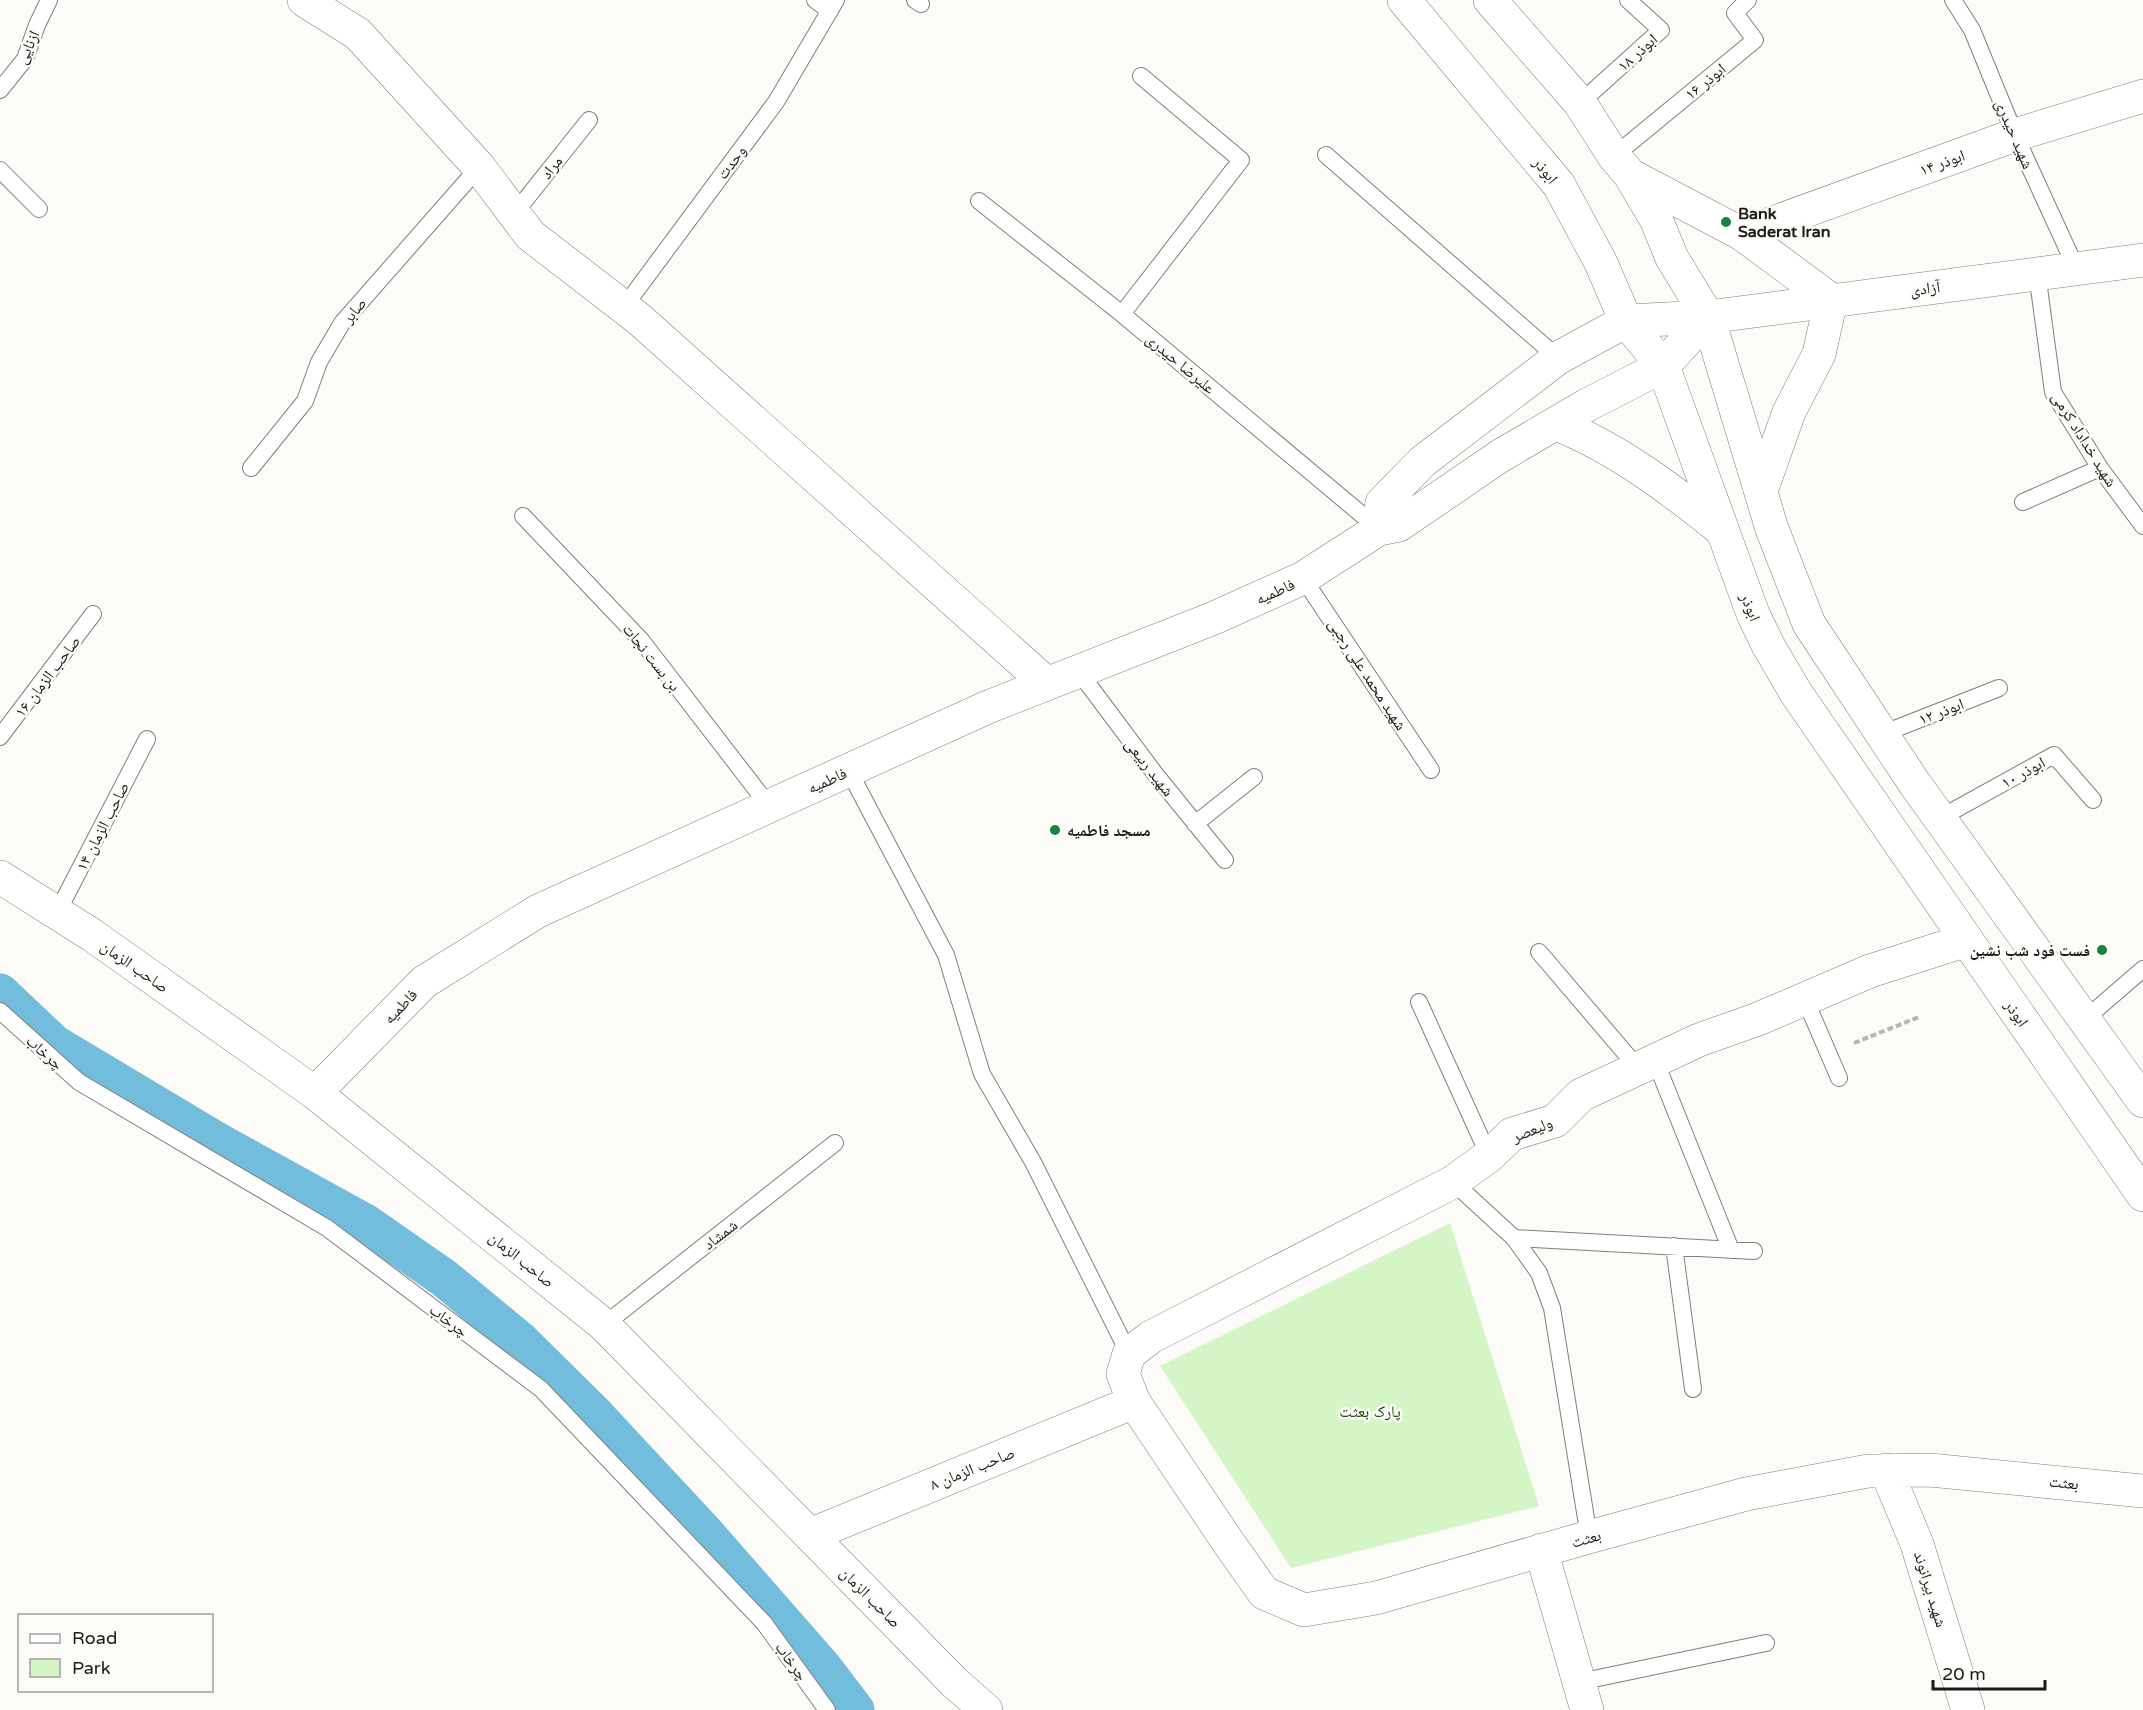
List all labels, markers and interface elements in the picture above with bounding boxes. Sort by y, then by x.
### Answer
street label: ازنایی [11,27,44,67]
street label: ابوذر ۱۸ [1614,30,1662,76]
street label: ابوذر ۱۶ [1681,59,1730,104]
street label: شهید حیدری [1990,97,2038,172]
street label: وحدت [712,142,751,184]
street label: ابوذر ۱۴ [1917,145,1968,180]
street label: مراد [536,152,567,183]
street label: ابوذر [1528,152,1562,188]
place label: Bank Saderat Iran [1738,204,1830,242]
marker: Bank Saderat Iran [1719,215,1733,229]
street label: آزادی [1909,277,1942,301]
street label: صابر [338,294,371,328]
street label: علیرضا حیدری [1142,329,1219,399]
street label: شهید خداداد کرمی [2047,388,2121,491]
street label: فاطمیه [1253,574,1298,609]
street label: ابوذر [1735,589,1765,624]
street label: شهید محمد علی رجبی [1323,615,1411,734]
street label: بن بست نجات [618,620,685,696]
street label: صاحب الزمان ۱۶ [11,632,85,721]
street label: ابوذر ۱۲ [1916,694,1967,730]
street label: شهید ربیعی [1120,735,1178,801]
street label: ابوذر ۱۰ [1998,753,2049,793]
street label: فاطمیه [805,763,850,798]
street label: صاحب الزمان ۱۴ [72,779,134,874]
place label: مسجد فاطمیه [1067,821,1151,841]
marker: مسجد فاطمیه [1048,823,1062,837]
street label: صاحب الزمان [97,936,172,998]
place label: فست فود شب نشین [1970,941,2090,961]
marker: فست فود شب نشین [2095,943,2109,957]
street label: فاطمیه [379,985,422,1028]
street label: ابوذر [1999,995,2033,1031]
street label: چرخاب [22,1031,67,1075]
street label: ولیعصر [1508,1113,1556,1147]
street label: شمشاد [699,1215,742,1254]
street label: صاحب الزمان [485,1227,558,1292]
street label: چرخاب [425,1300,472,1342]
park label: پارک بعثت [1339,1402,1401,1422]
street label: صاحب الزمان ۸ [927,1443,1018,1495]
street label: بعثت [2048,1471,2080,1495]
street label: بعثت [1569,1525,1603,1553]
street label: شهید بیرانوند [1909,1549,1951,1630]
street label: صاحب الزمان [835,1563,905,1633]
legend [18,1614,213,1692]
text: Road [72,1627,117,1649]
street label: چرخاب [770,1638,812,1685]
scale bar [1933,1653,2046,1691]
text: Park [72,1657,111,1679]
text: 20 m [1942,1663,1986,1685]

